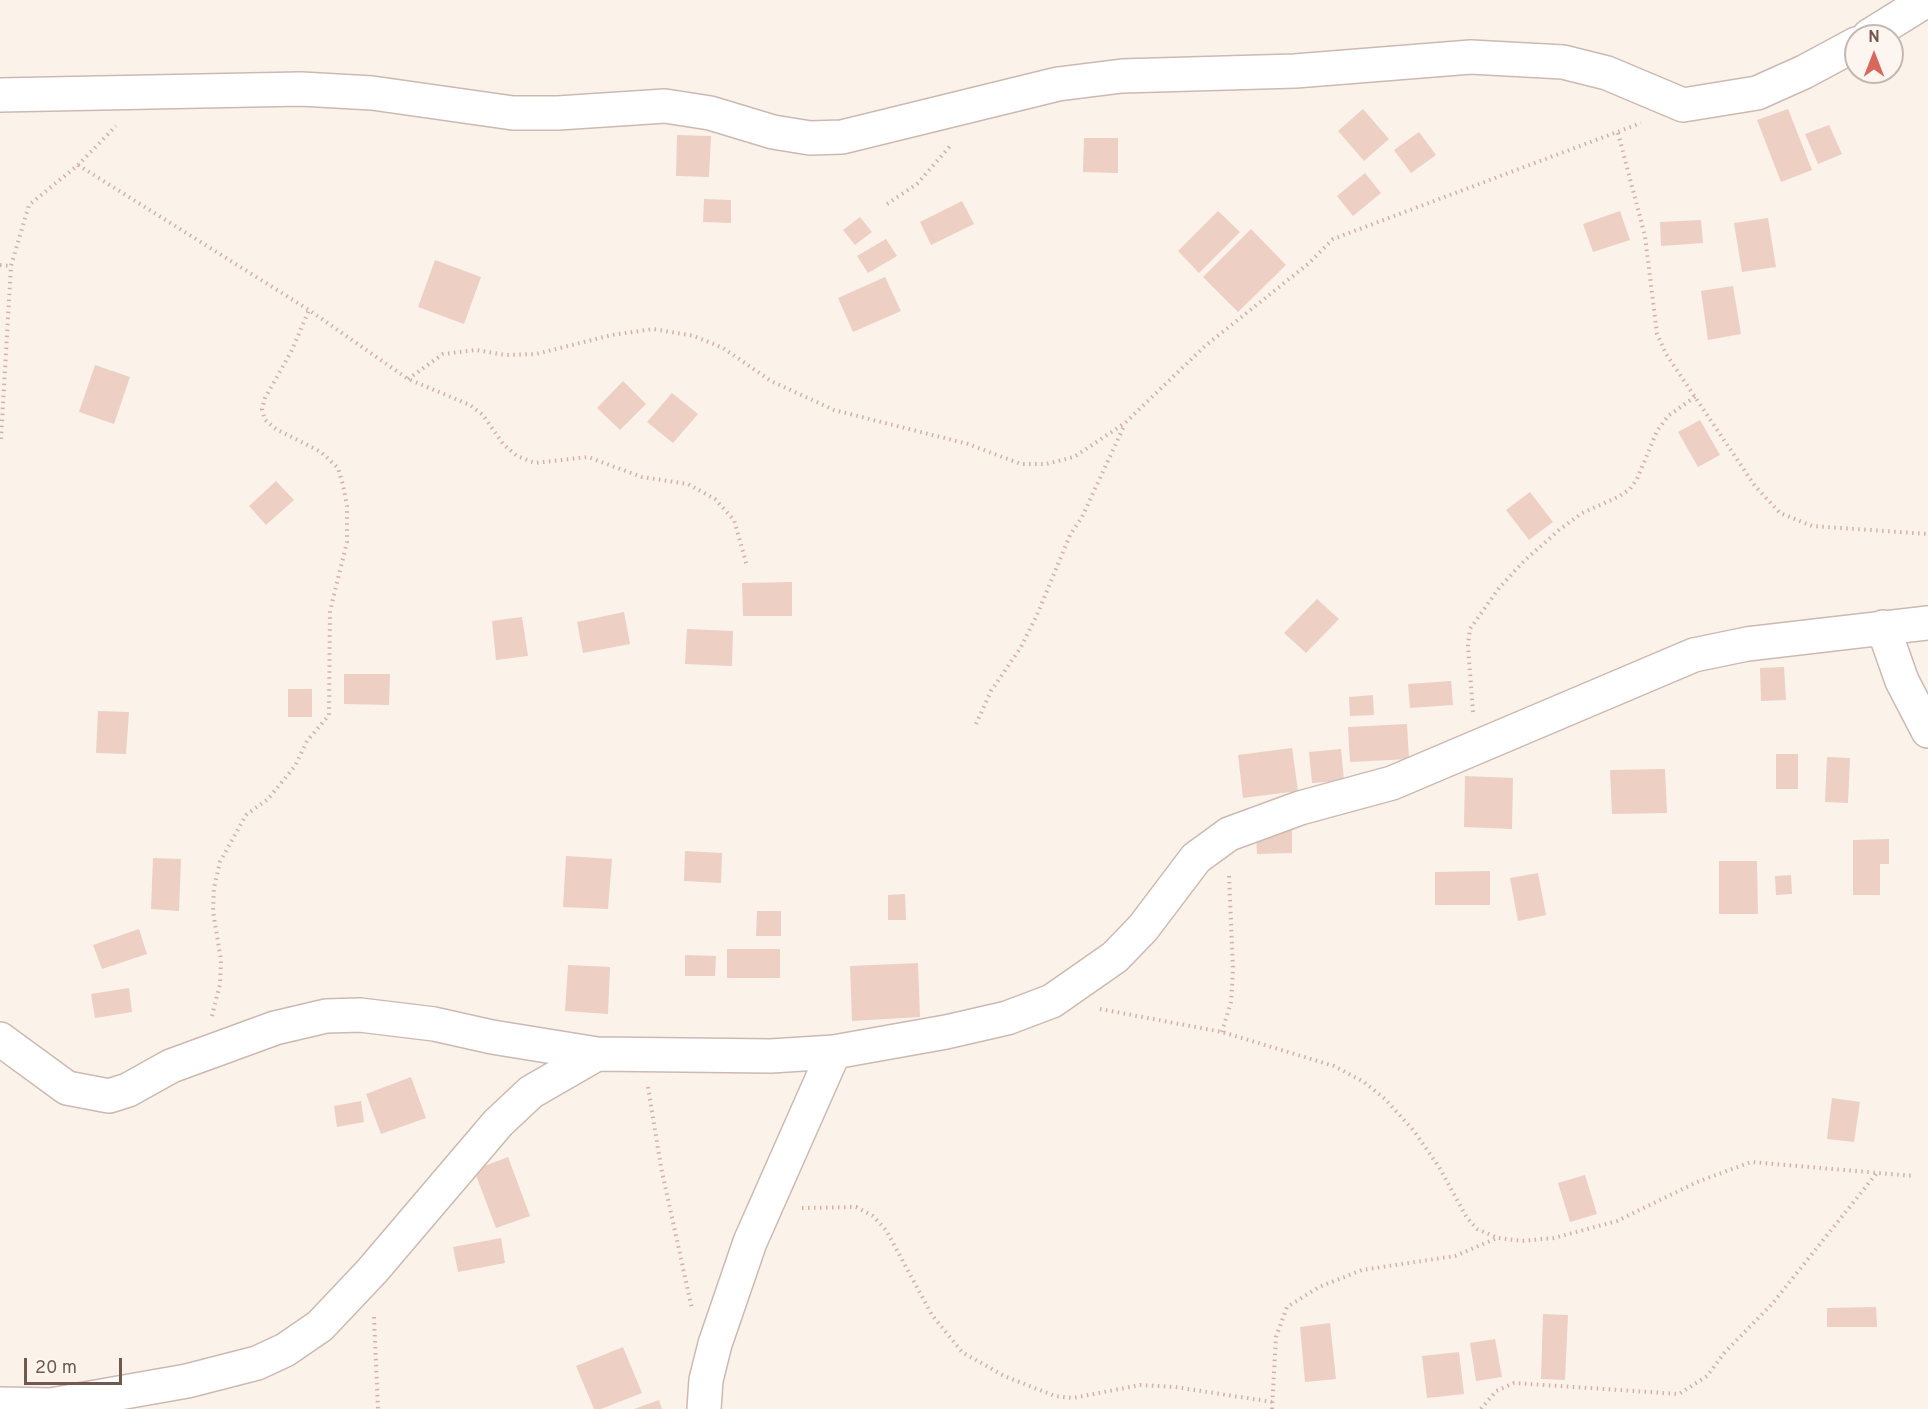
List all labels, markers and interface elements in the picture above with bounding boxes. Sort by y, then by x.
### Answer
north arrow [1844,24,1904,84]
text: N [1868,28,1880,48]
scale bar [27,1346,124,1384]
text: 20 m [35,1357,77,1380]

